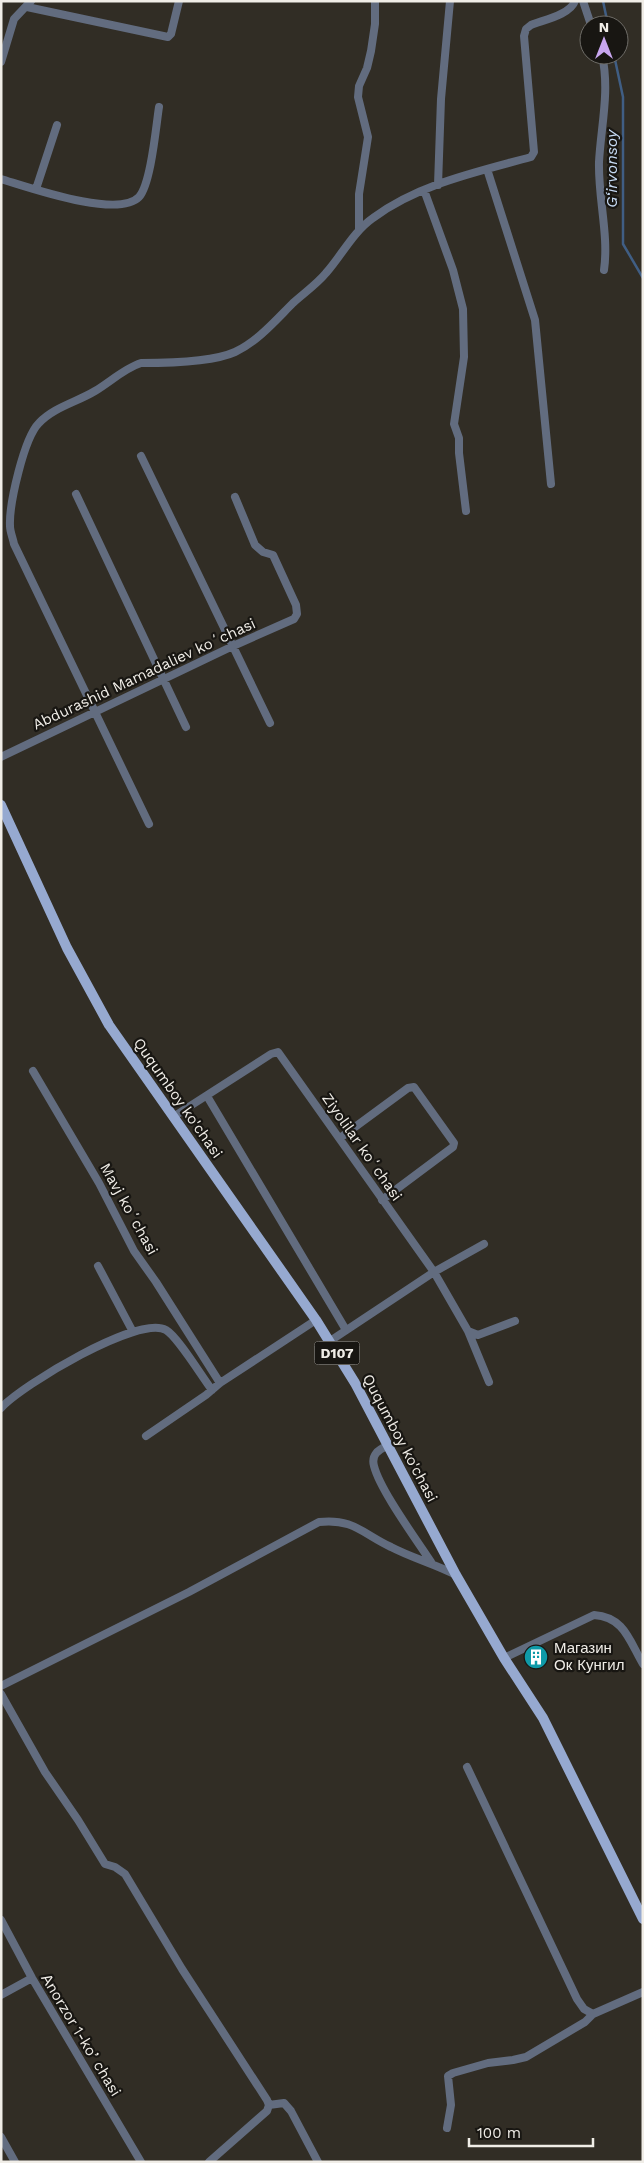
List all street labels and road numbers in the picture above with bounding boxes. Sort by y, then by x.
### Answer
street label: Abdurashid Mamadaliev koʻchasi [30,614,258,734]
street label: Ququmboy ko'chasi [130,1035,226,1161]
street label: Ziyolilar koʻchasi [318,1090,406,1204]
street label: Mavj koʻchasi [96,1160,162,1258]
road number: D107 [314,1342,360,1365]
street label: Ququmboy ko'chasi [359,1371,441,1505]
street label: Аnorzor 1-koʼchasi [37,1970,125,2100]

